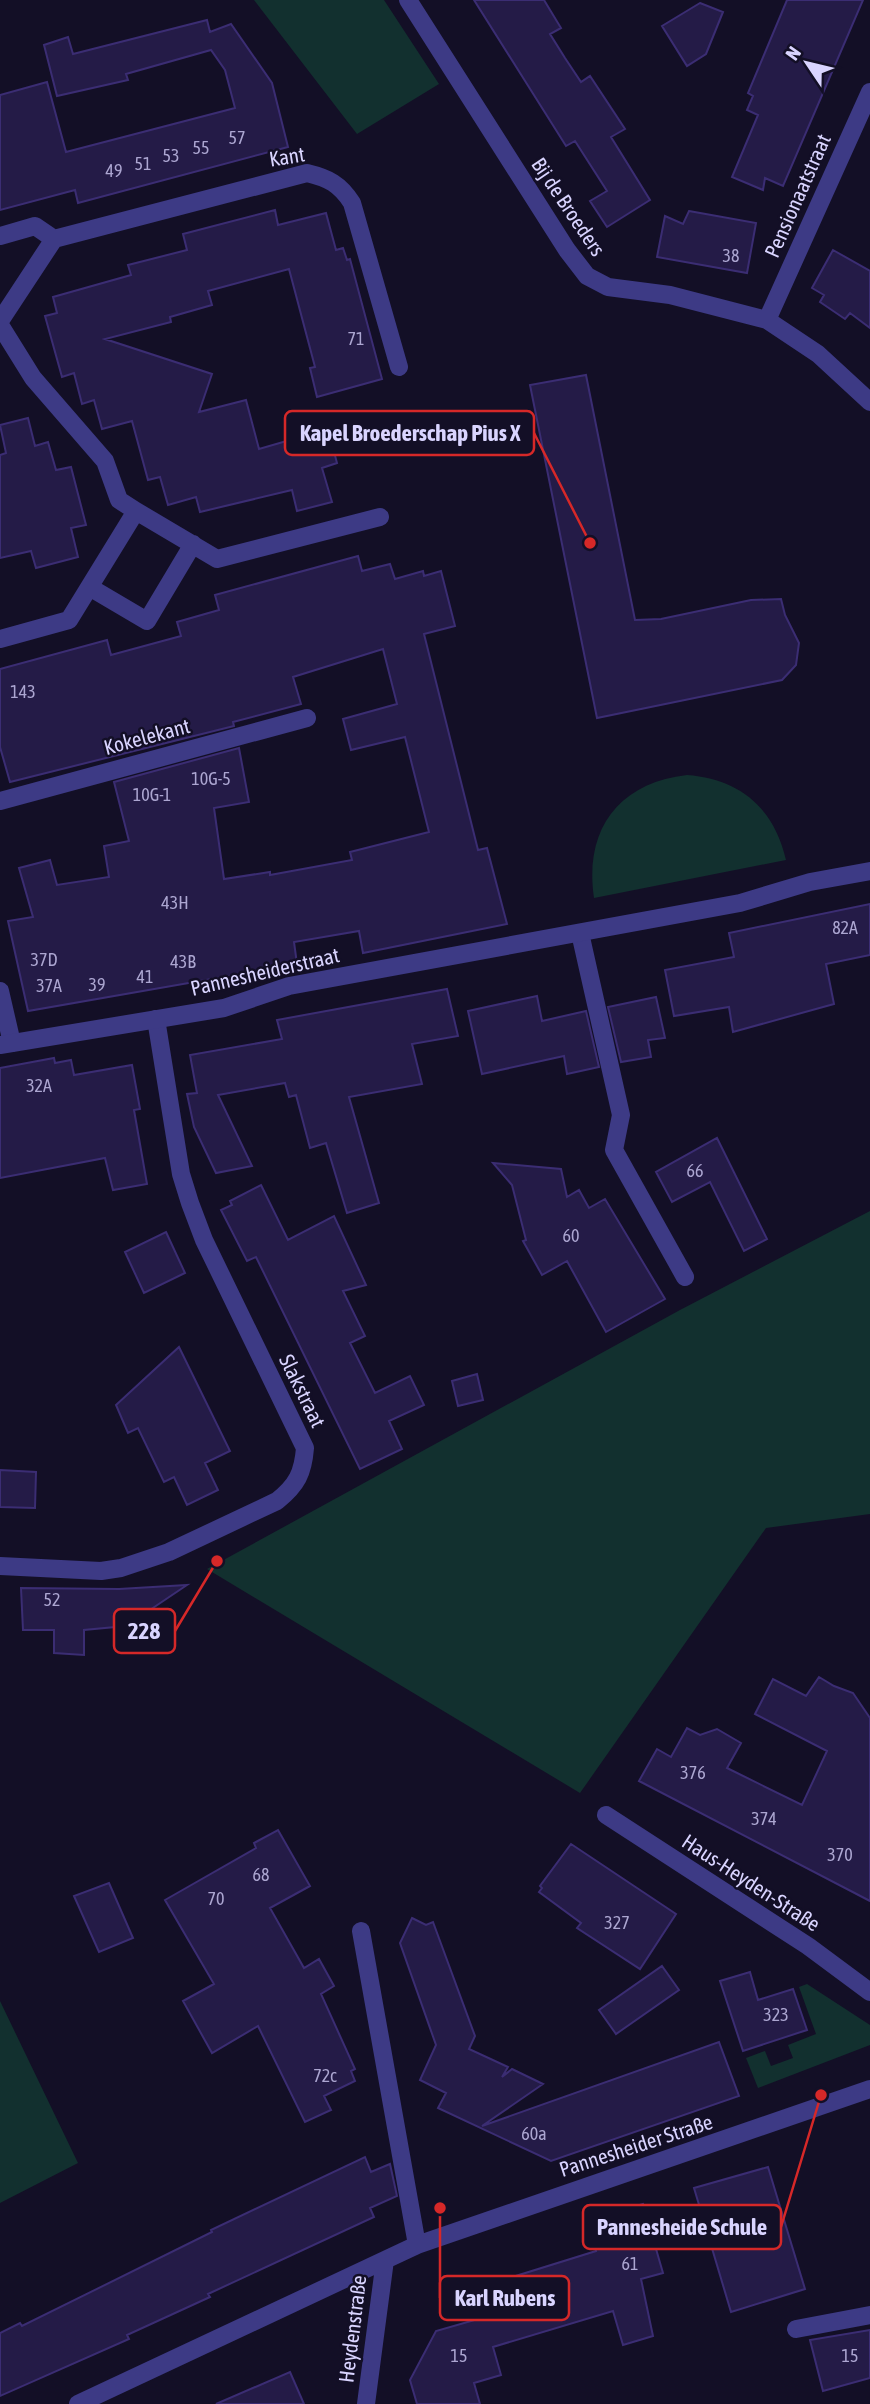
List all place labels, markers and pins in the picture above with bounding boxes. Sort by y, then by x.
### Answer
callout: Kapel Broederschap Pius X [285,411,534,455]
callout: 228 [114,1609,175,1653]
callout: Pannesheide Schule [583,2205,781,2249]
callout: Karl Rubens [440,2276,569,2320]

